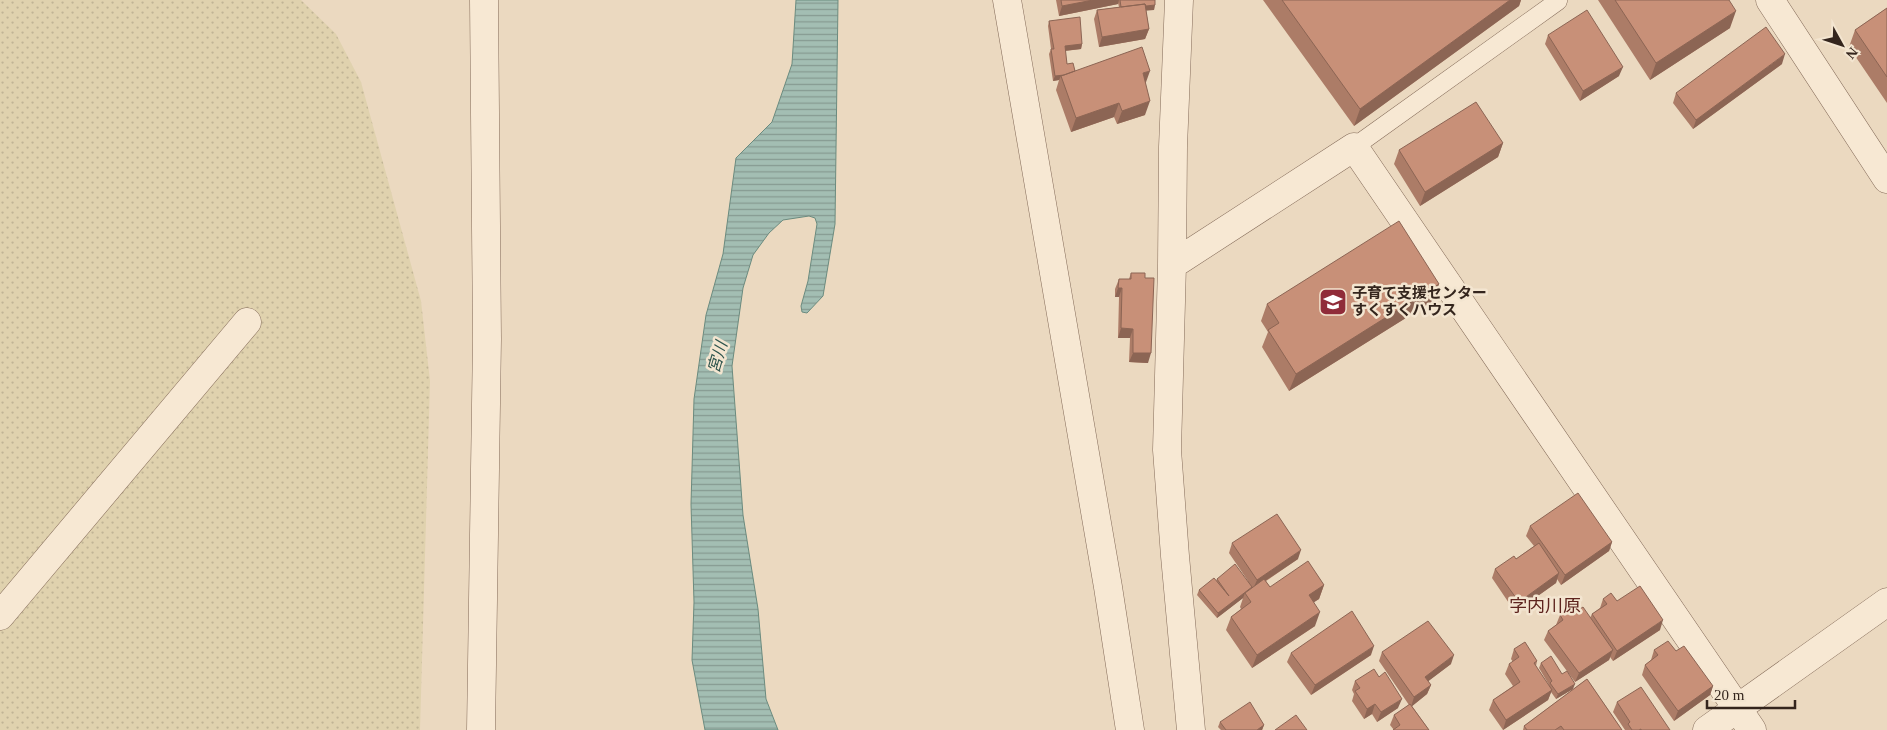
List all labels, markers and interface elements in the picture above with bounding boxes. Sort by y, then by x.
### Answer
north arrow [1817,20,1867,70]
text: N [1843,44,1861,62]
place label: 子育て支援センター すくすくハウス [1352,285,1487,318]
school or university icon: 子育て支援センター すくすくハウス [1318,287,1348,317]
water label: 宮川 [705,337,731,375]
district label: 字内川原 [1509,596,1581,616]
scale bar [1707,678,1794,710]
text: 20 m [1714,687,1745,703]

